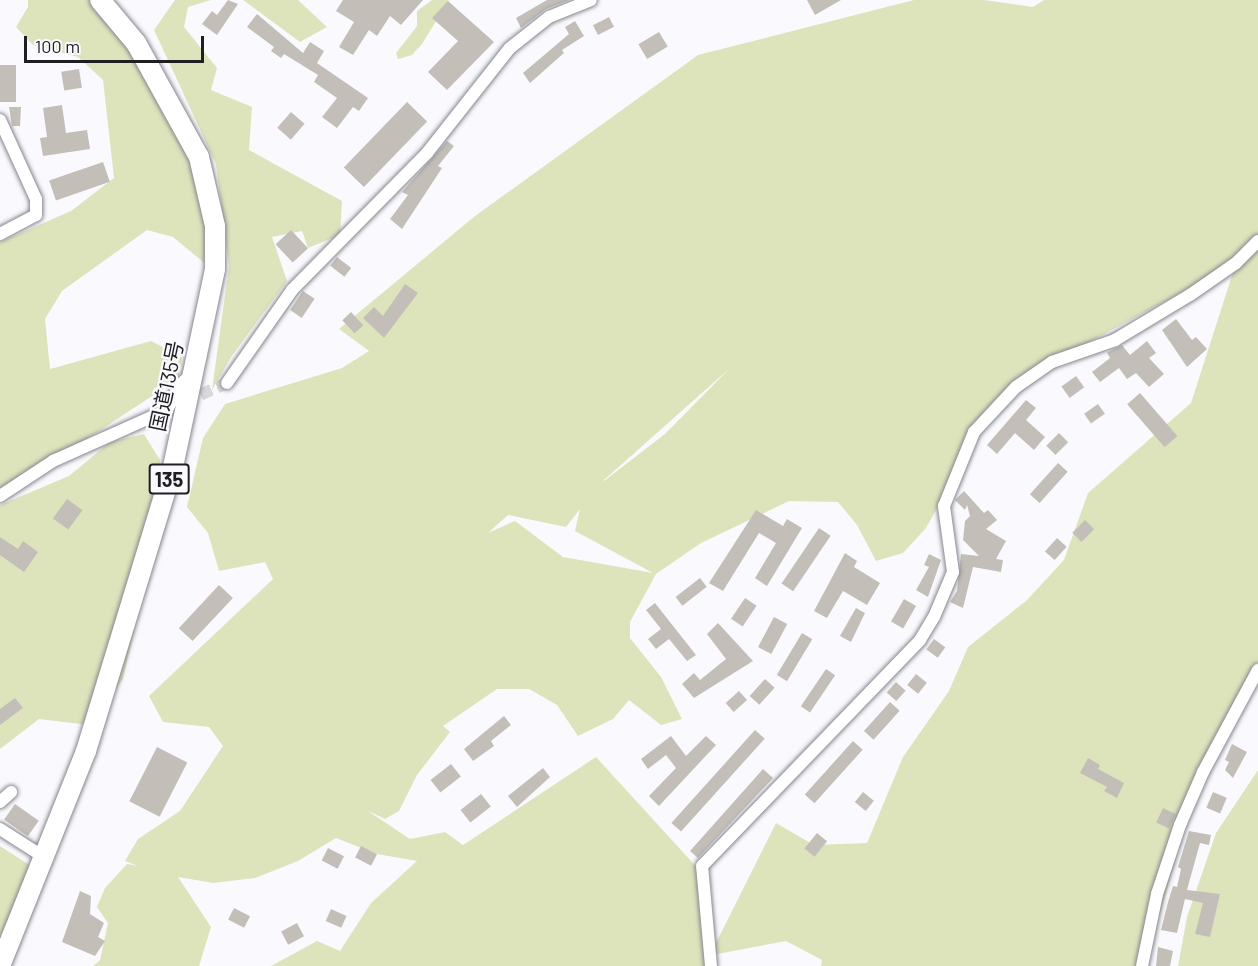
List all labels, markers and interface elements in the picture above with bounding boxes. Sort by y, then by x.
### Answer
scale bar [27,24,207,62]
text: 100 m [35,35,80,57]
street label: 国道135号 [144,338,188,434]
road number: 135 [148,462,190,496]

